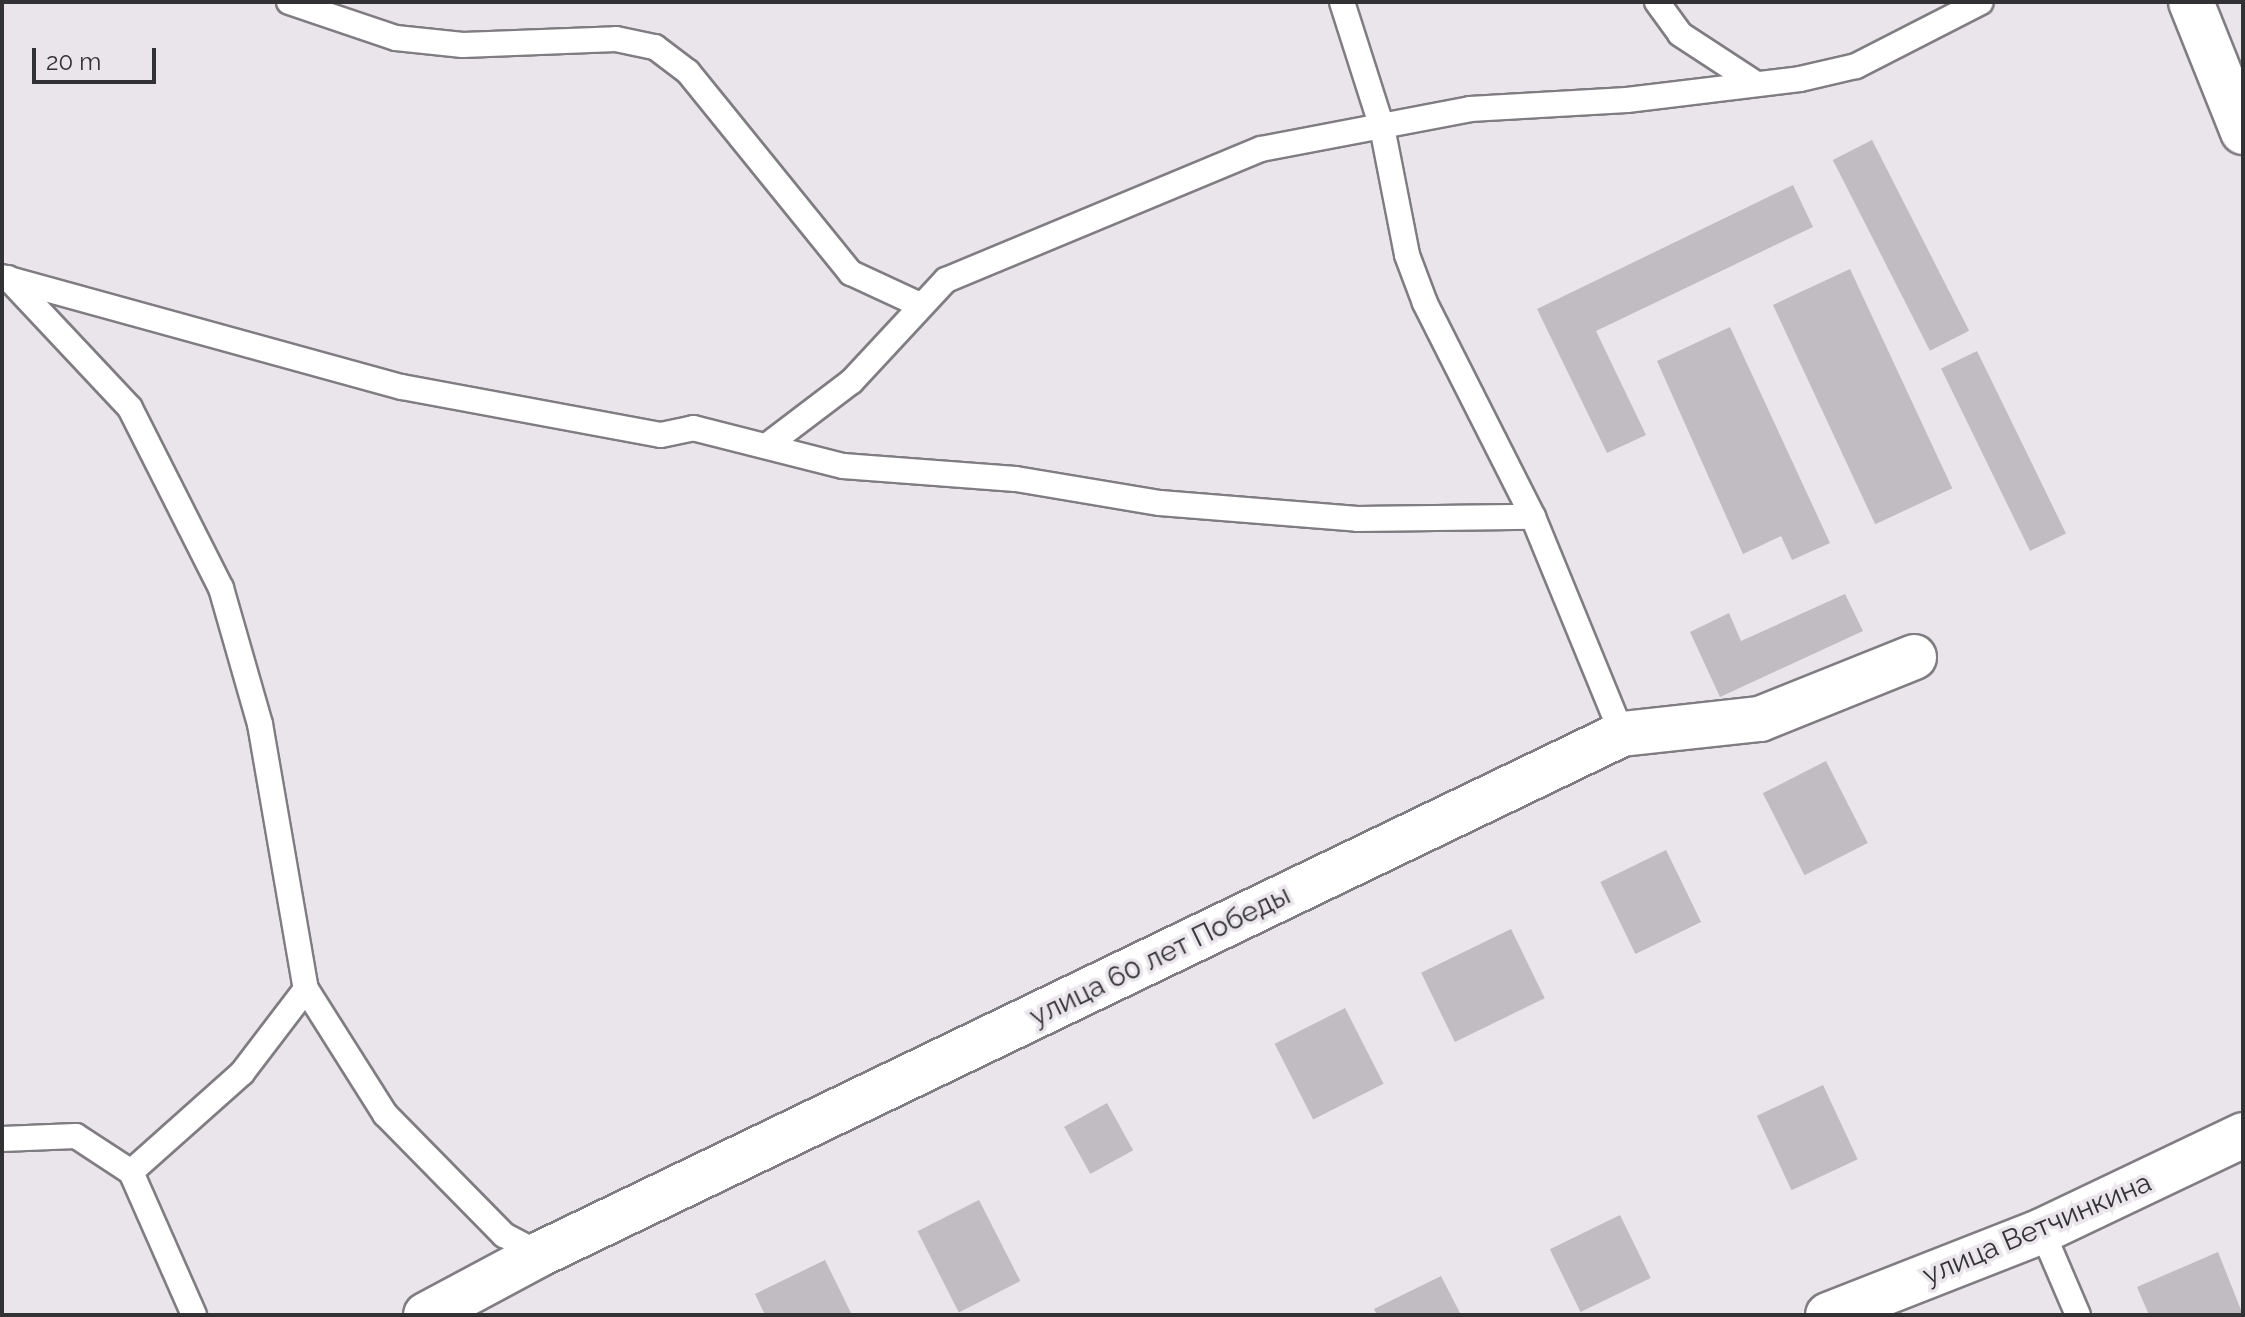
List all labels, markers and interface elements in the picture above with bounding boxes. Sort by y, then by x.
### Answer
scale bar [36,32,160,82]
text: 20 m [46,47,101,76]
street label: улица 60 лет Победы [1024,878,1296,1034]
street label: улица Ветчинкина [1918,1166,2156,1292]

